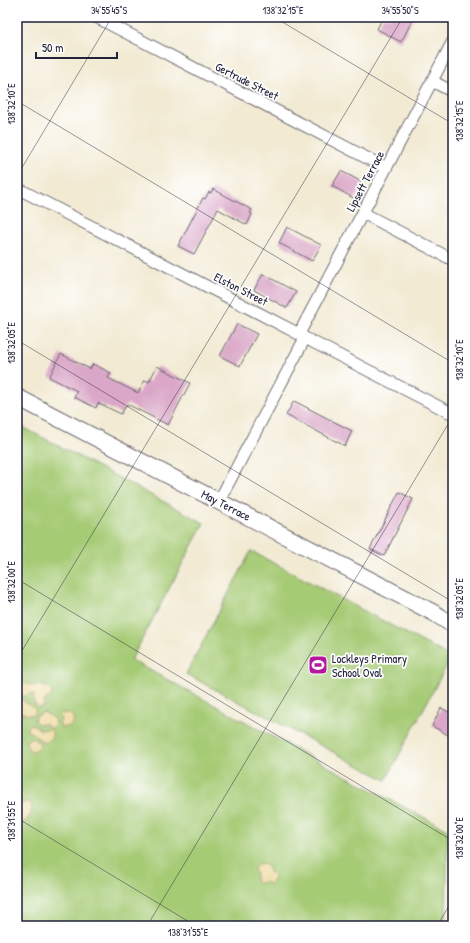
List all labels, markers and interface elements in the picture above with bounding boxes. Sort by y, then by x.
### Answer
text: 34°55'45"S [91,4,128,17]
text: 138°32'15"E [263,4,304,17]
text: 34°55'50"S [382,4,419,17]
scale bar [36,34,117,60]
text: 50 m [42,39,63,56]
street label: Gertrude Street [212,58,282,105]
text: 138°32'10"E [5,83,18,125]
text: 138°32'15"E [453,100,466,141]
street label: Lipsett Terrace [342,147,388,214]
street label: Elston Street [211,268,272,310]
text: 138°32'05"E [5,322,18,364]
text: 138°32'10"E [453,339,466,381]
street label: May Terrace [198,485,254,525]
text: 138°32'00"E [5,560,18,603]
text: 138°32'05"E [453,578,466,620]
place label: Lockleys Primary School Oval [332,650,407,681]
sports icon: Lockleys Primary School Oval [307,654,329,676]
text: 138°31'55"E [5,800,18,841]
text: 138°32'00"E [453,816,466,859]
text: 138°31'55"E [168,926,209,939]

